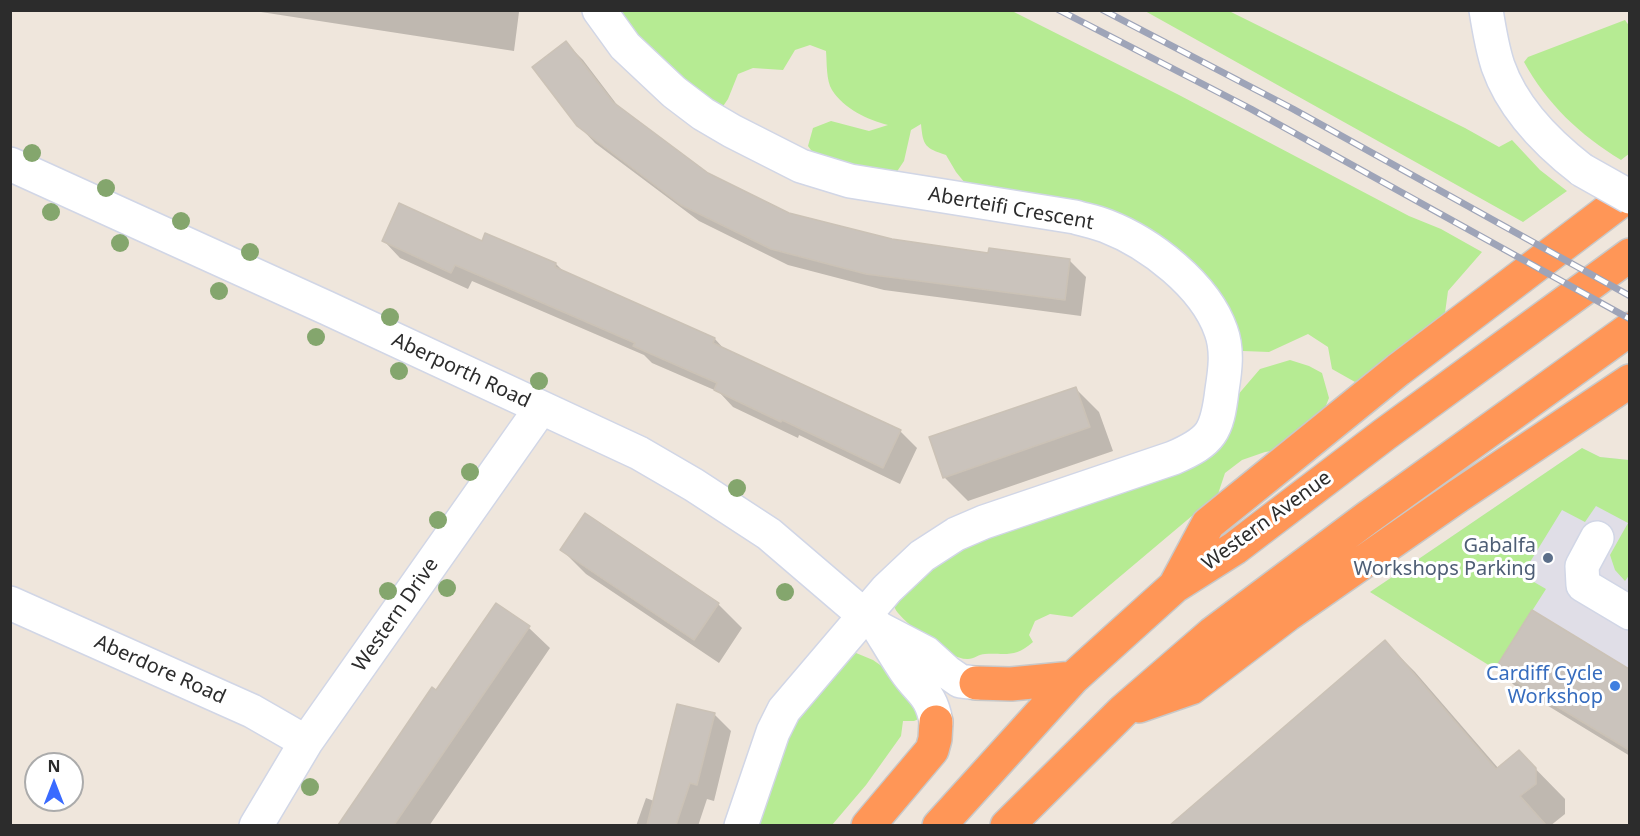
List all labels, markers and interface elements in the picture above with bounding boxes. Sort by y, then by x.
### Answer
street label: Aberteifi Crescent [927,183,1095,235]
street label: Aberporth Road [388,328,534,414]
street label: Western Avenue [1198,466,1336,576]
place label: Gabalfa Workshops Parking [1354,534,1536,581]
marker: Gabalfa Workshops Parking [1541,551,1555,565]
street label: Western Drive [348,554,444,676]
street label: Aberdore Road [91,630,229,710]
place label: Cardiff Cycle Workshop [1486,662,1603,709]
marker: Cardiff Cycle Workshop [1608,679,1622,693]
north arrow [24,752,84,812]
text: N [47,755,61,777]

